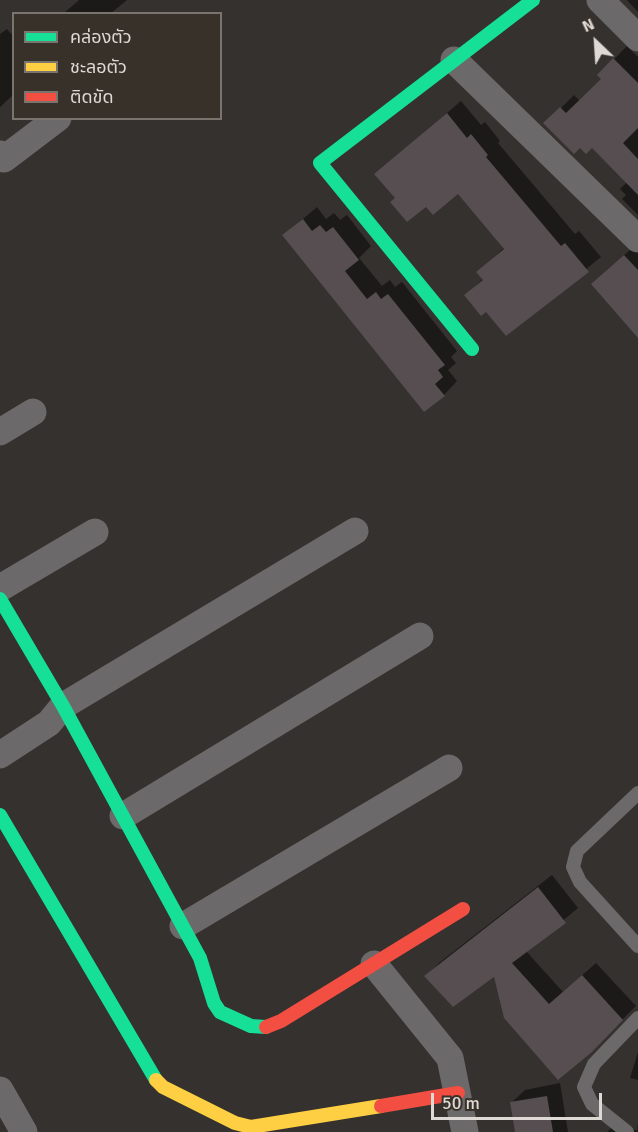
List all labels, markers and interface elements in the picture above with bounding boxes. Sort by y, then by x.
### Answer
legend [12,12,222,120]
north arrow [566,12,626,72]
text: N [579,14,598,37]
text: คล่องตัว [70,26,132,48]
text: ชะลอตัว [70,56,127,78]
text: ติดขัด [70,86,113,108]
scale bar [434,1081,605,1119]
text: 50 m [442,1092,480,1114]

